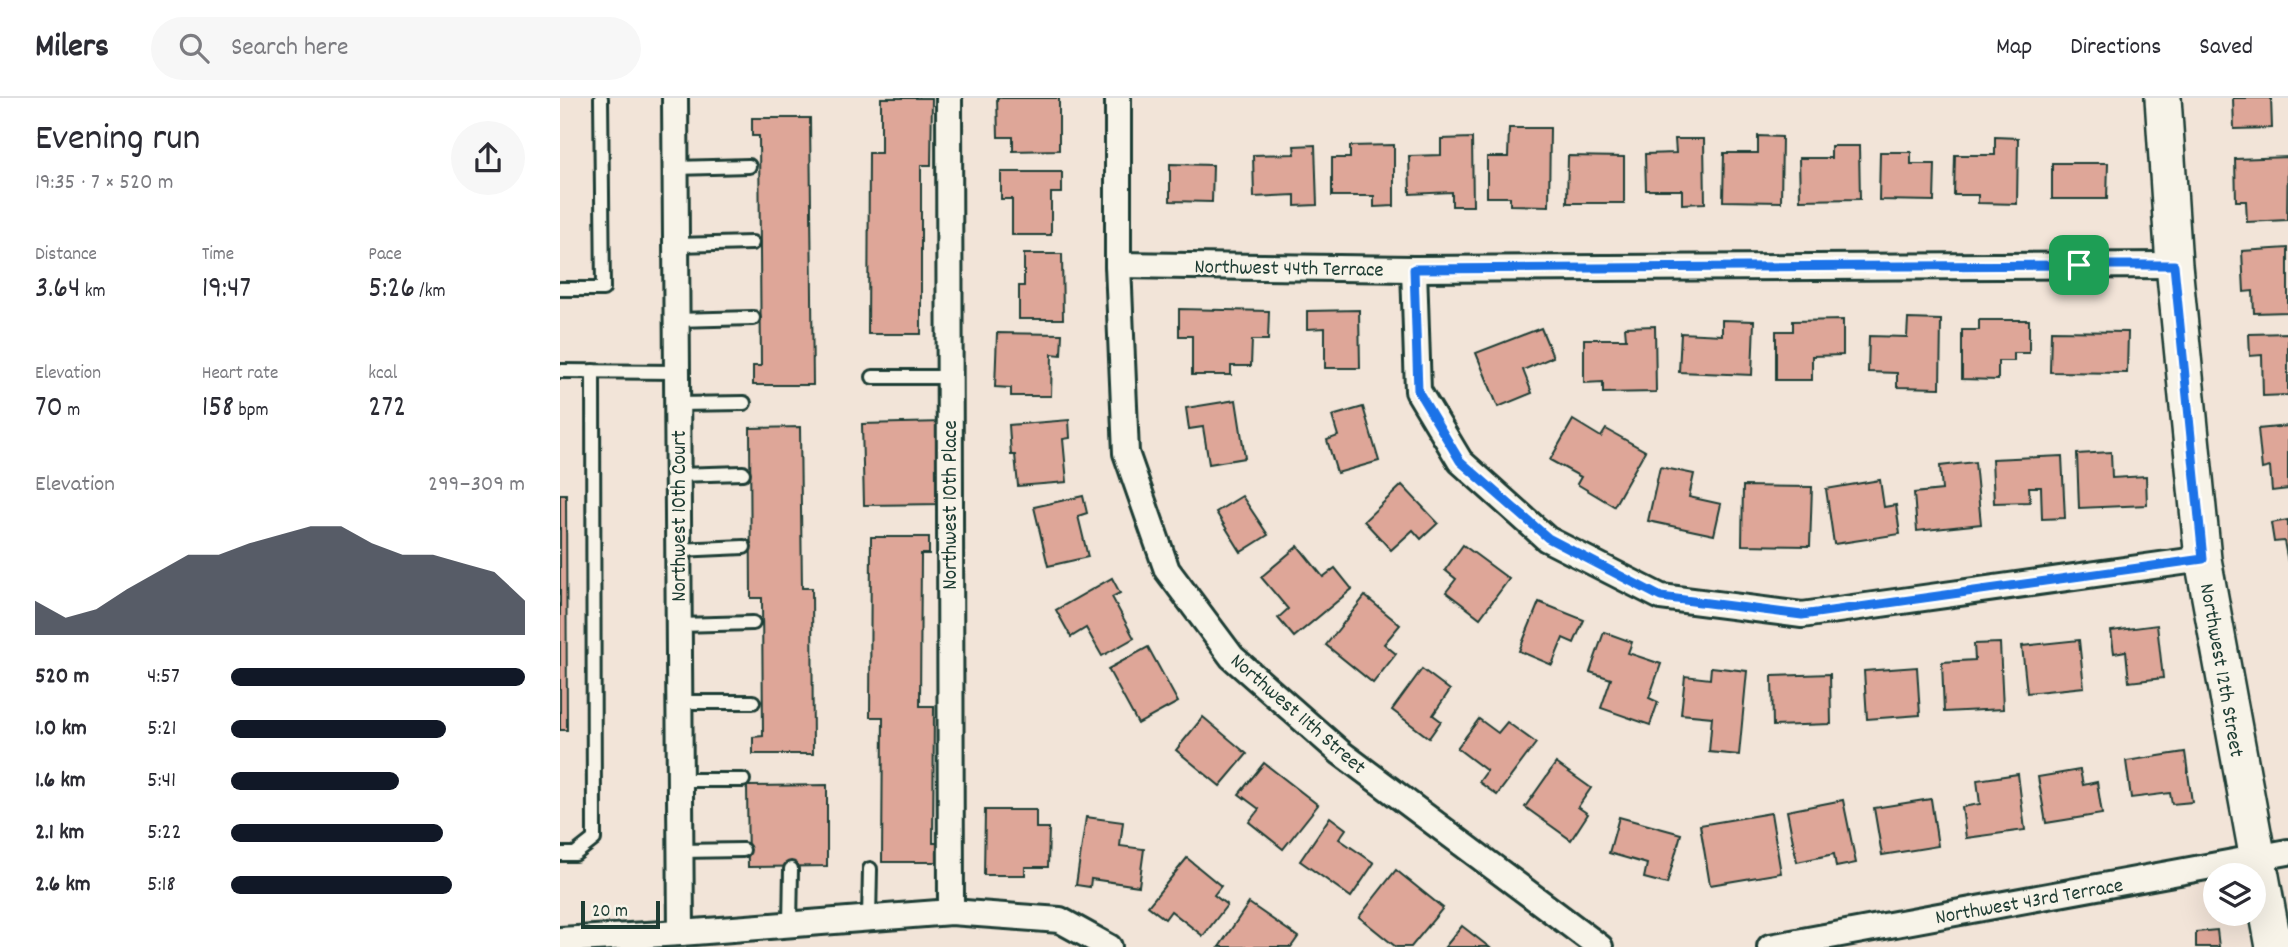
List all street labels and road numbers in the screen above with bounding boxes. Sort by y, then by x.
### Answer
street label: Northwest 44th Terrace [1194,253,1384,287]
street label: Northwest 10th Place [937,420,967,590]
street label: Northwest 10th Court [666,430,696,602]
street label: Northwest 12th Street [2190,581,2250,760]
street label: Northwest 11th Street [1222,648,1372,783]
street label: Northwest 43rd Terrace [1933,872,2126,934]

